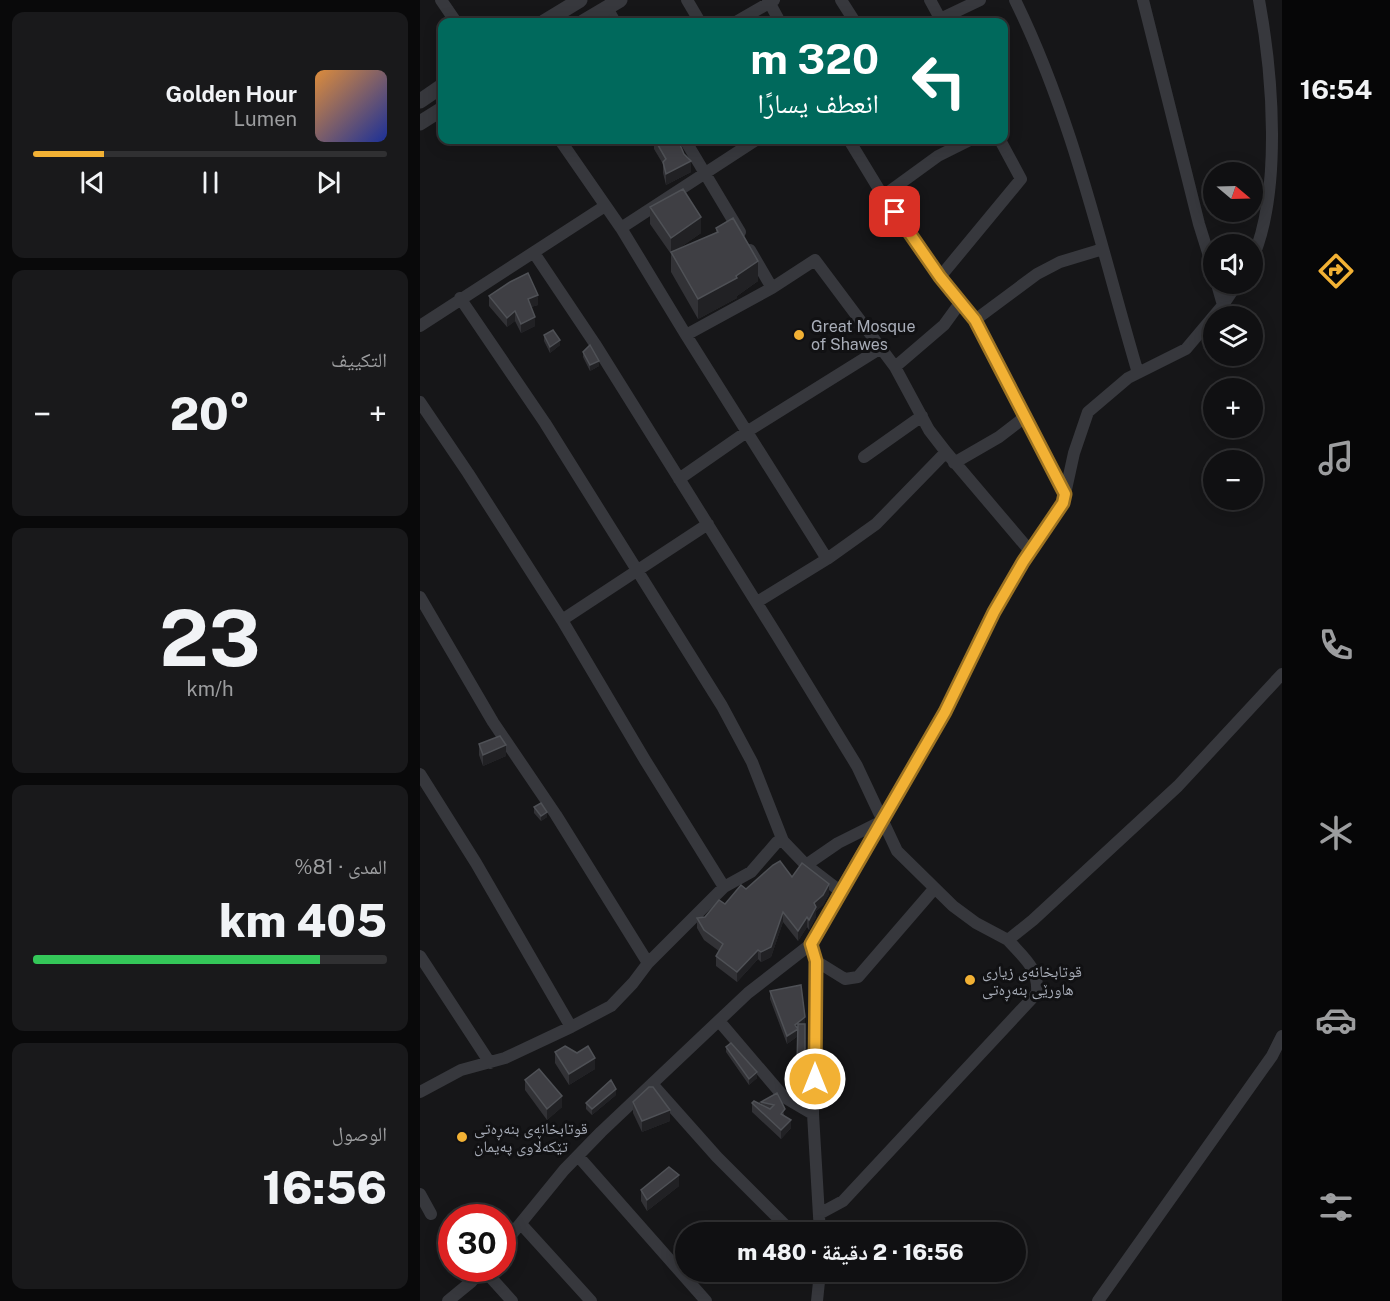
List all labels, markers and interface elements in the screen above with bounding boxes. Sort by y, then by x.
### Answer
text: 320 m [750,34,879,83]
icon: left [900,42,978,120]
text: 16:54 [1300,73,1372,105]
text: Golden Hour [166,81,297,107]
text: انعطف يسارًا [758,87,879,119]
text: Lumen [234,107,297,131]
north arrow [1203,162,1263,222]
map controls [1203,162,1263,510]
icon: previous [76,166,109,199]
icon: pause [194,166,227,199]
icon: next [312,166,345,199]
pin [869,186,920,237]
icon: arrive [878,195,911,228]
button: sound [1203,234,1263,294]
icon: directions [1315,250,1357,292]
button: layers [1203,306,1263,366]
place label: Great Mosque of Shawes [811,317,915,354]
marker: Great Mosque of Shawes [792,328,806,342]
text: التكييف [331,348,387,372]
button: + [1203,378,1263,438]
text: 20° [170,387,250,440]
text: − [33,395,51,433]
text: + [369,395,387,433]
icon: music [1315,437,1357,479]
button: − [1203,450,1263,510]
text: 23 [159,592,261,684]
icon: phone [1315,624,1357,666]
text: km/h [186,677,234,701]
icon: climate [1315,812,1357,854]
text: المدى · 81% [295,855,387,879]
text: 405 km [219,894,387,947]
place label: قوتابخانەی زیاری هاورێی بنەڕەتی [982,962,1082,1002]
marker: قوتابخانەی زیاری هاورێی بنەڕەتی [963,973,977,987]
icon: car [1315,999,1357,1041]
position arrow [783,1047,847,1111]
place label: قوتابخانەی بنەڕەتی تێکەڵاوی پەیمان [474,1119,588,1157]
text: الوصول [332,1122,387,1146]
marker: قوتابخانەی بنەڕەتی تێکەڵاوی پەیمان [455,1130,469,1144]
text: 16:56 [262,1161,387,1214]
icon: filters [1315,1186,1357,1228]
speed limit sign: 30 [438,1204,516,1282]
text: 16:56 · 2 دقيقة · 480 m [737,1239,964,1265]

